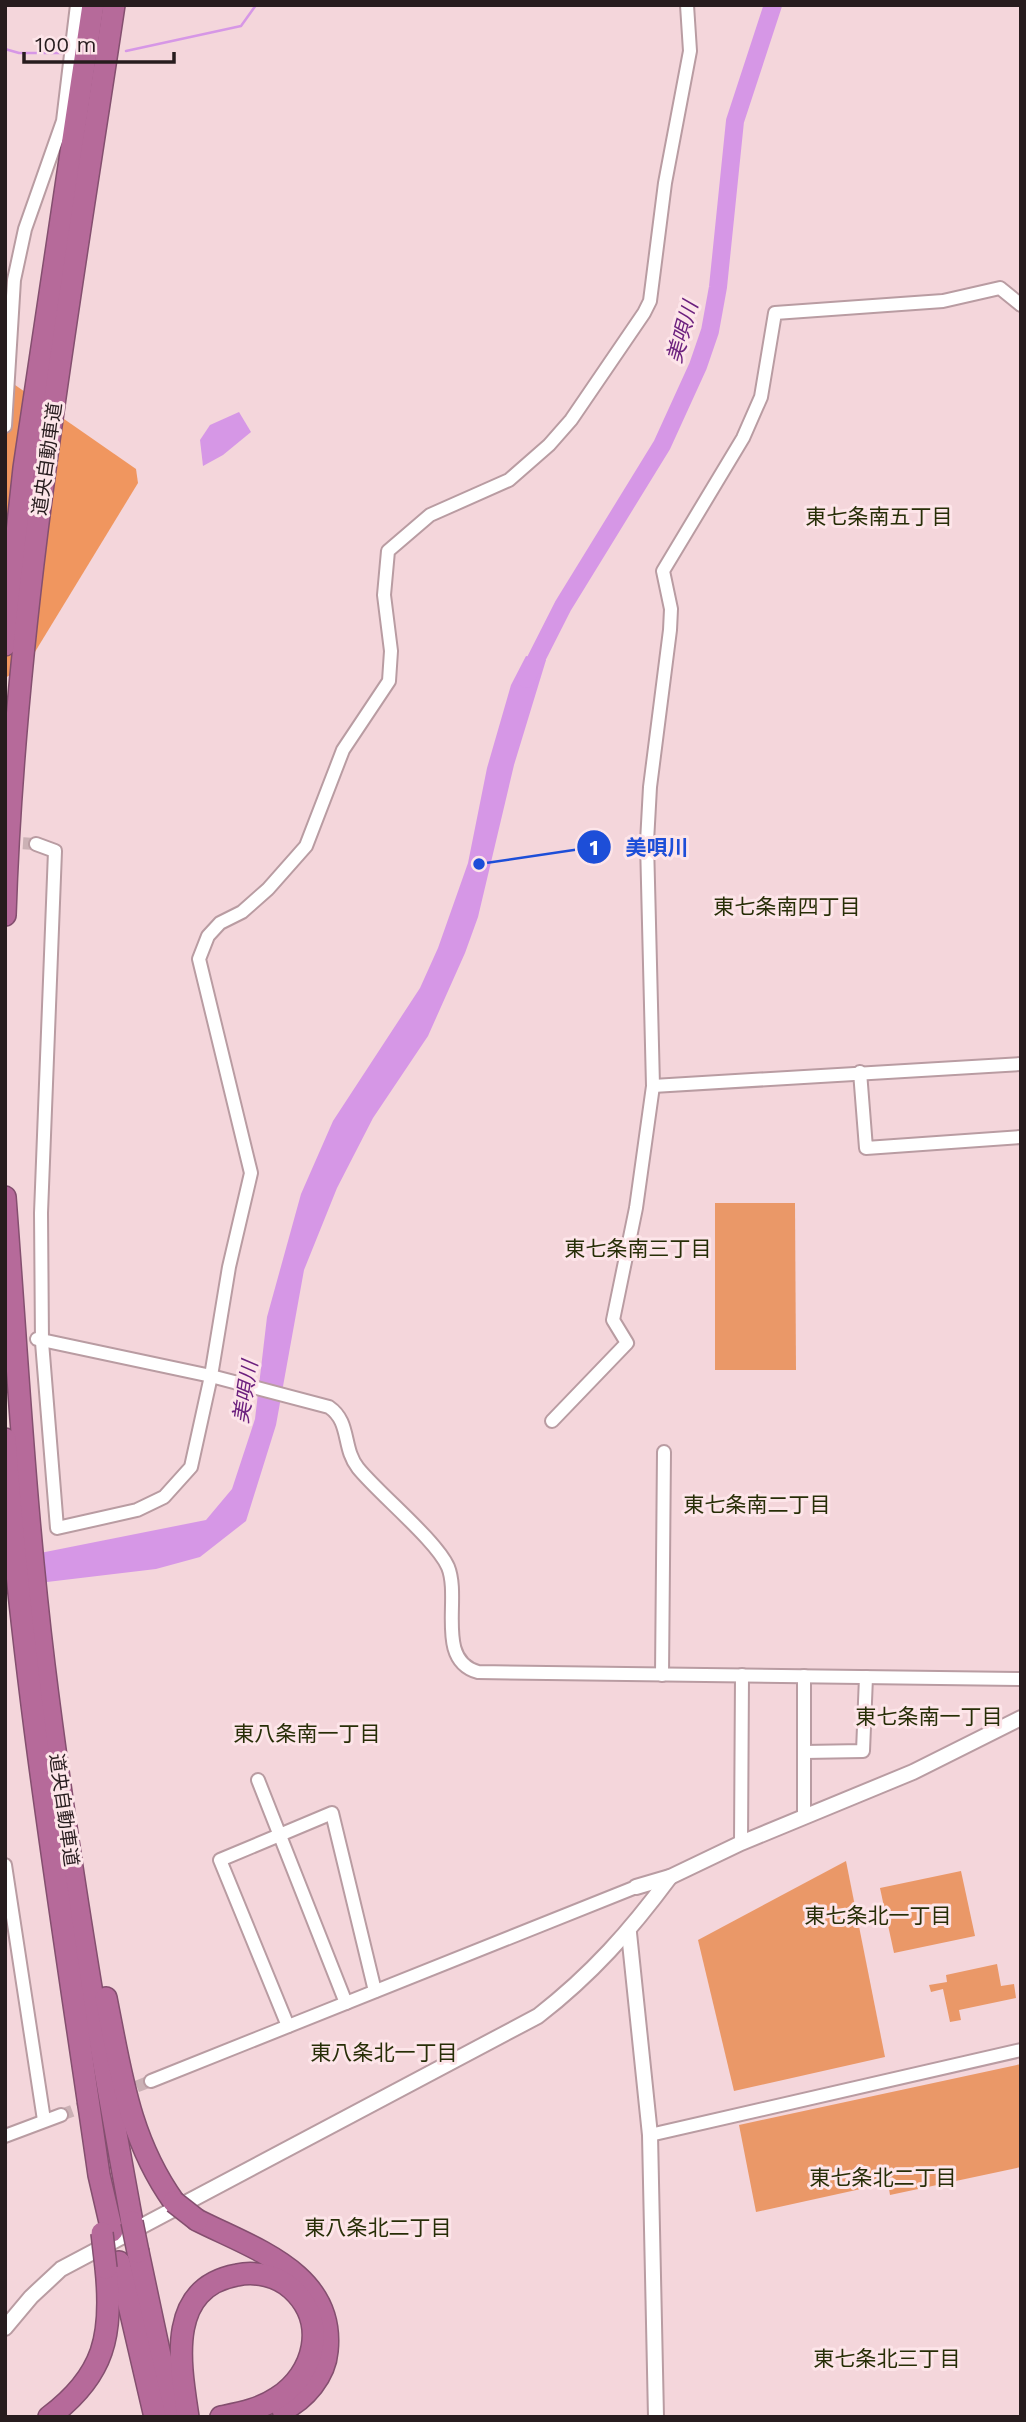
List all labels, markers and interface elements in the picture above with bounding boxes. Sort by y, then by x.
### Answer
scale bar [24,21,175,65]
text: 100 m [35,32,97,57]
water label: 美唄川 [661,296,703,366]
street label: 道央自動車道 [28,401,66,517]
district label: 東七条南五丁目 [806,504,953,529]
callout: 美唄川 [576,826,702,868]
text: 1 [589,835,599,860]
text: 美唄川 [626,835,689,860]
district label: 東七条南四丁目 [714,894,861,919]
district label: 東七条南三丁目 [565,1236,712,1261]
water label: 美唄川 [228,1357,263,1425]
district label: 東七条南二丁目 [684,1492,831,1517]
district label: 東七条南一丁目 [856,1704,1003,1729]
district label: 東八条南一丁目 [234,1721,381,1746]
street label: 道央自動車道 [45,1752,83,1868]
district label: 東七条北一丁目 [805,1903,952,1928]
district label: 東八条北一丁目 [311,2040,458,2065]
district label: 東七条北二丁目 [810,2165,957,2190]
district label: 東八条北二丁目 [305,2215,452,2240]
district label: 東七条北三丁目 [814,2346,961,2371]

